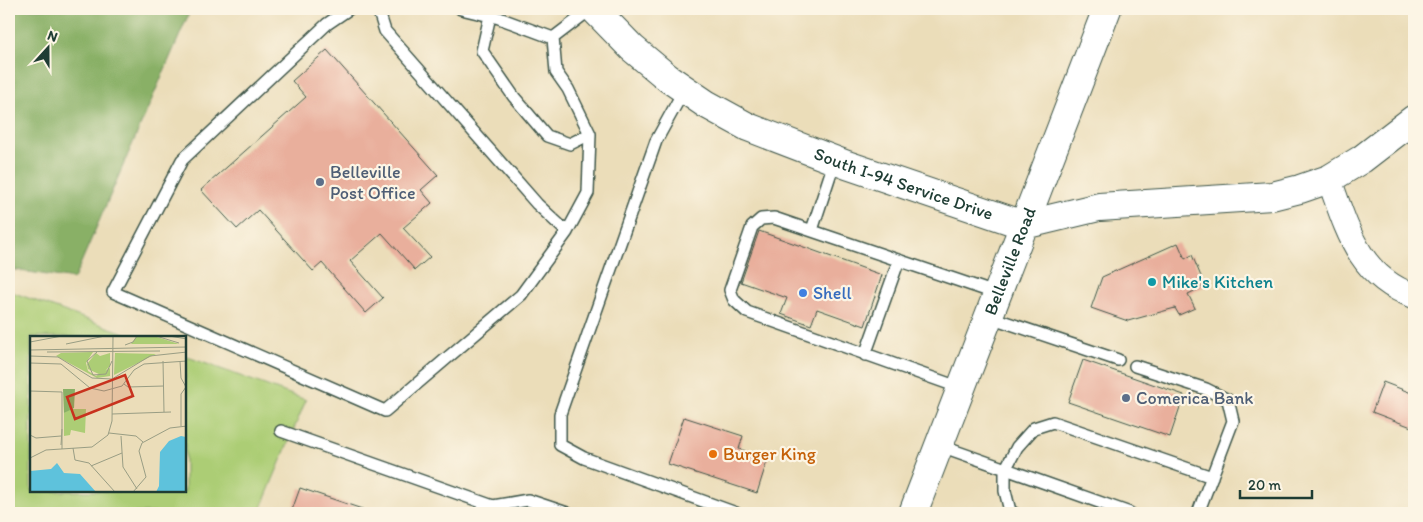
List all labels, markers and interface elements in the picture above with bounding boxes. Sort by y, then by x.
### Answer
north arrow [22,22,72,72]
text: N [45,27,60,46]
street label: South I-94 Service Drive [811,142,996,225]
place label: Belleville Post Office [330,161,416,204]
marker: Belleville Post Office [314,176,326,188]
street label: Belleville Road [979,204,1041,318]
place label: Mike's Kitchen [1162,271,1273,293]
marker: Mike's Kitchen [1146,276,1158,288]
place label: Shell [813,282,852,304]
marker: Shell [797,287,809,299]
inset map [30,336,186,492]
place label: Comerica Bank [1136,387,1254,409]
marker: Comerica Bank [1120,392,1132,404]
place label: Burger King [723,443,817,465]
marker: Burger King [707,448,719,460]
scale bar [1240,467,1313,499]
text: 20 m [1248,476,1282,494]

